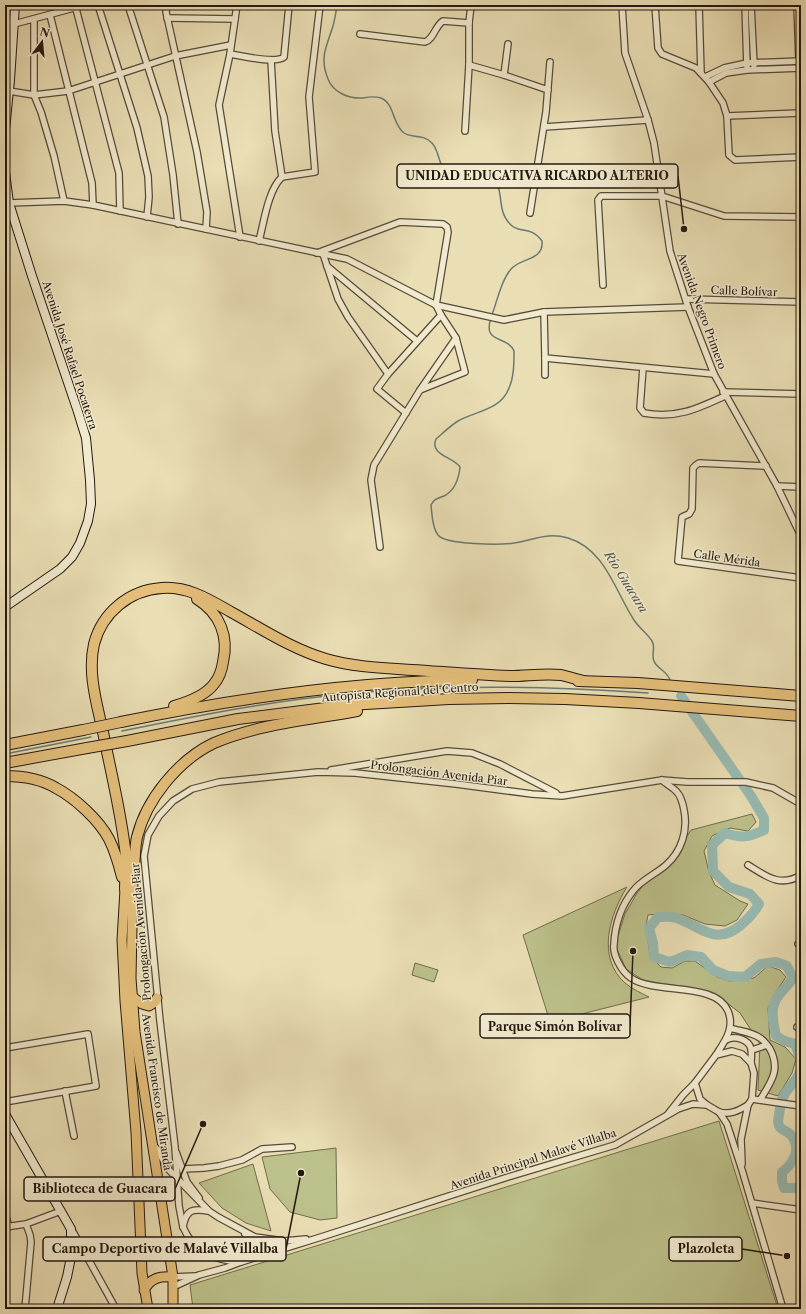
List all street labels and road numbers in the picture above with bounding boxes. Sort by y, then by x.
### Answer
street label: Avenida Negro Primero [674,250,730,371]
street label: Avenida José Rafael Pocaterra [39,278,101,431]
street label: Calle Bolívar [710,283,778,299]
street label: Calle Mérida [693,546,762,570]
street label: Autopista Regional del Centro [320,680,479,705]
street label: Prolongación Avenida Piar [370,758,509,788]
street label: Prolongación Avenida Piar [128,862,154,1001]
street label: Avenida Francisco de Miranda [139,1012,175,1172]
street label: Avenida Principal Malavé Villalba [447,1125,618,1193]

